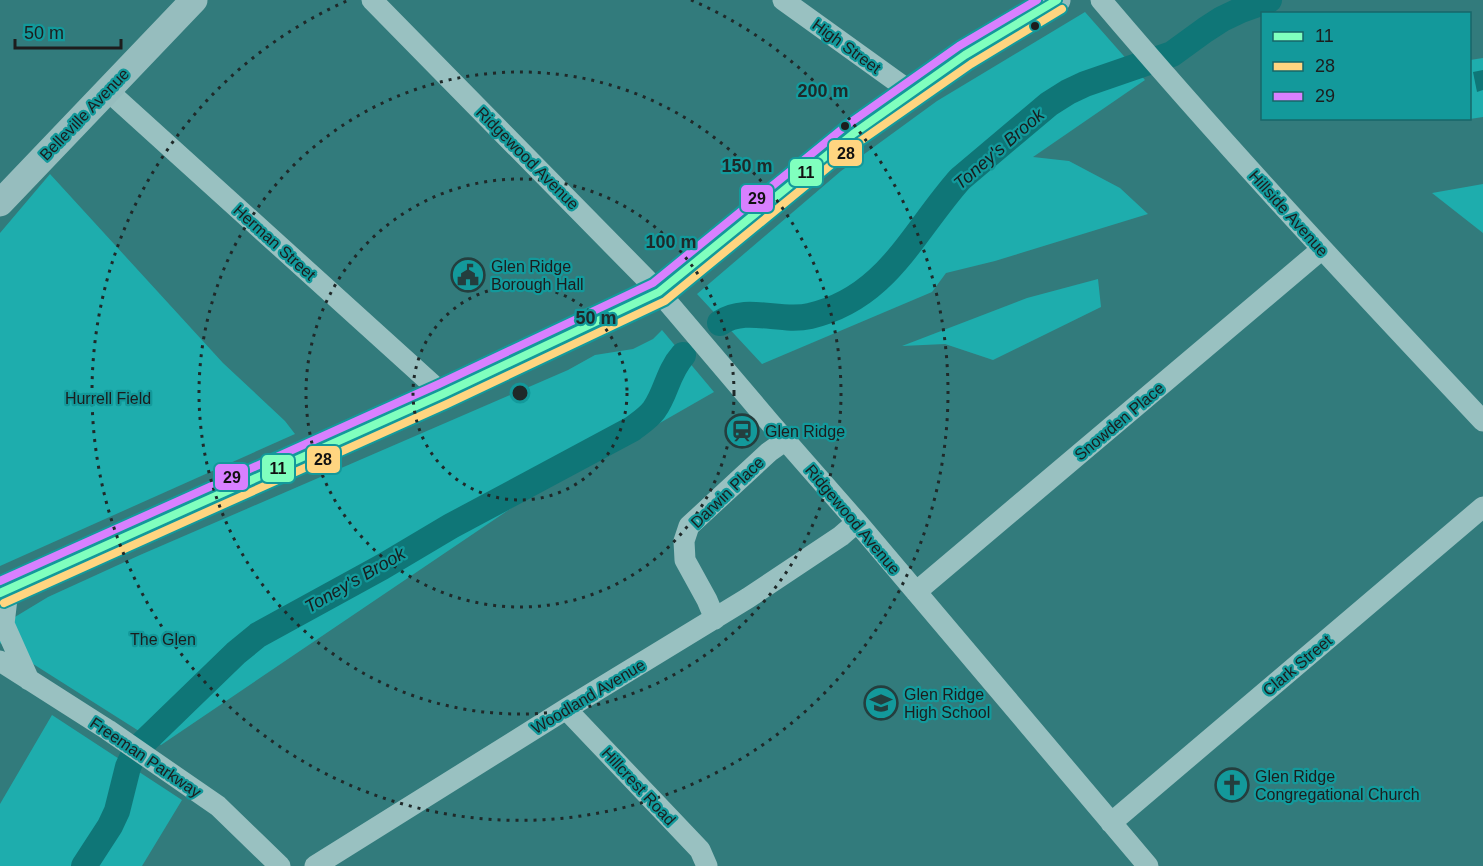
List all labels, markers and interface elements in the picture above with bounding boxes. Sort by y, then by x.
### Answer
scale bar [15,12,122,50]
legend [1261,12,1471,120]
street label: High Street [809,16,885,77]
unlabelled marker [1029,20,1041,32]
text: 50 m [24,23,64,43]
text: 11 [1315,26,1334,46]
text: 28 [1315,56,1335,76]
street label: Belleville Avenue [36,65,132,164]
text: 200 m [797,81,849,101]
text: 29 [1315,86,1335,106]
street label: Ridgewood Avenue [473,104,582,213]
water label: Toney's Brook [950,104,1049,194]
unlabelled marker [839,120,851,132]
line badge: 28 [828,139,863,167]
text: 28 [837,145,855,162]
text: 150 m [721,156,773,176]
line badge: 11 [789,158,823,187]
text: 11 [798,164,815,181]
street label: Hillside Avenue [1246,167,1332,260]
line badge: 29 [740,184,774,213]
text: 29 [748,190,766,207]
street label: Herman Street [230,201,319,284]
text: 100 m [645,232,697,252]
public building icon: Glen Ridge Borough Hall [450,257,486,293]
place label: Glen Ridge Borough Hall [491,258,584,293]
text: 50 m [575,308,617,328]
street label: Snowden Place [1071,379,1167,464]
centre of rings [510,383,530,403]
park label: Hurrell Field [65,390,151,407]
station icon: Glen Ridge [724,413,760,449]
place label: Glen Ridge [765,423,845,440]
line badge: 28 [306,445,341,474]
text: 28 [314,451,332,468]
street label: Darwin Place [688,453,767,531]
line badge: 11 [261,454,295,483]
text: 11 [270,460,287,477]
street label: Ridgewood Avenue [802,461,903,578]
line badge: 29 [214,463,249,491]
text: 29 [223,469,241,486]
water label: Toney's Brook [301,543,410,617]
park label: The Glen [130,631,196,648]
street label: Clark Street [1260,631,1336,699]
street label: Woodland Avenue [528,656,648,737]
school or university icon: Glen Ridge High School [863,685,899,721]
place label: Glen Ridge High School [904,686,990,721]
street label: Freeman Parkway [87,714,204,801]
street label: Hillcrest Road [598,744,679,829]
church icon: Glen Ridge Congregational Church [1214,767,1250,803]
place label: Glen Ridge Congregational Church [1255,768,1420,803]

